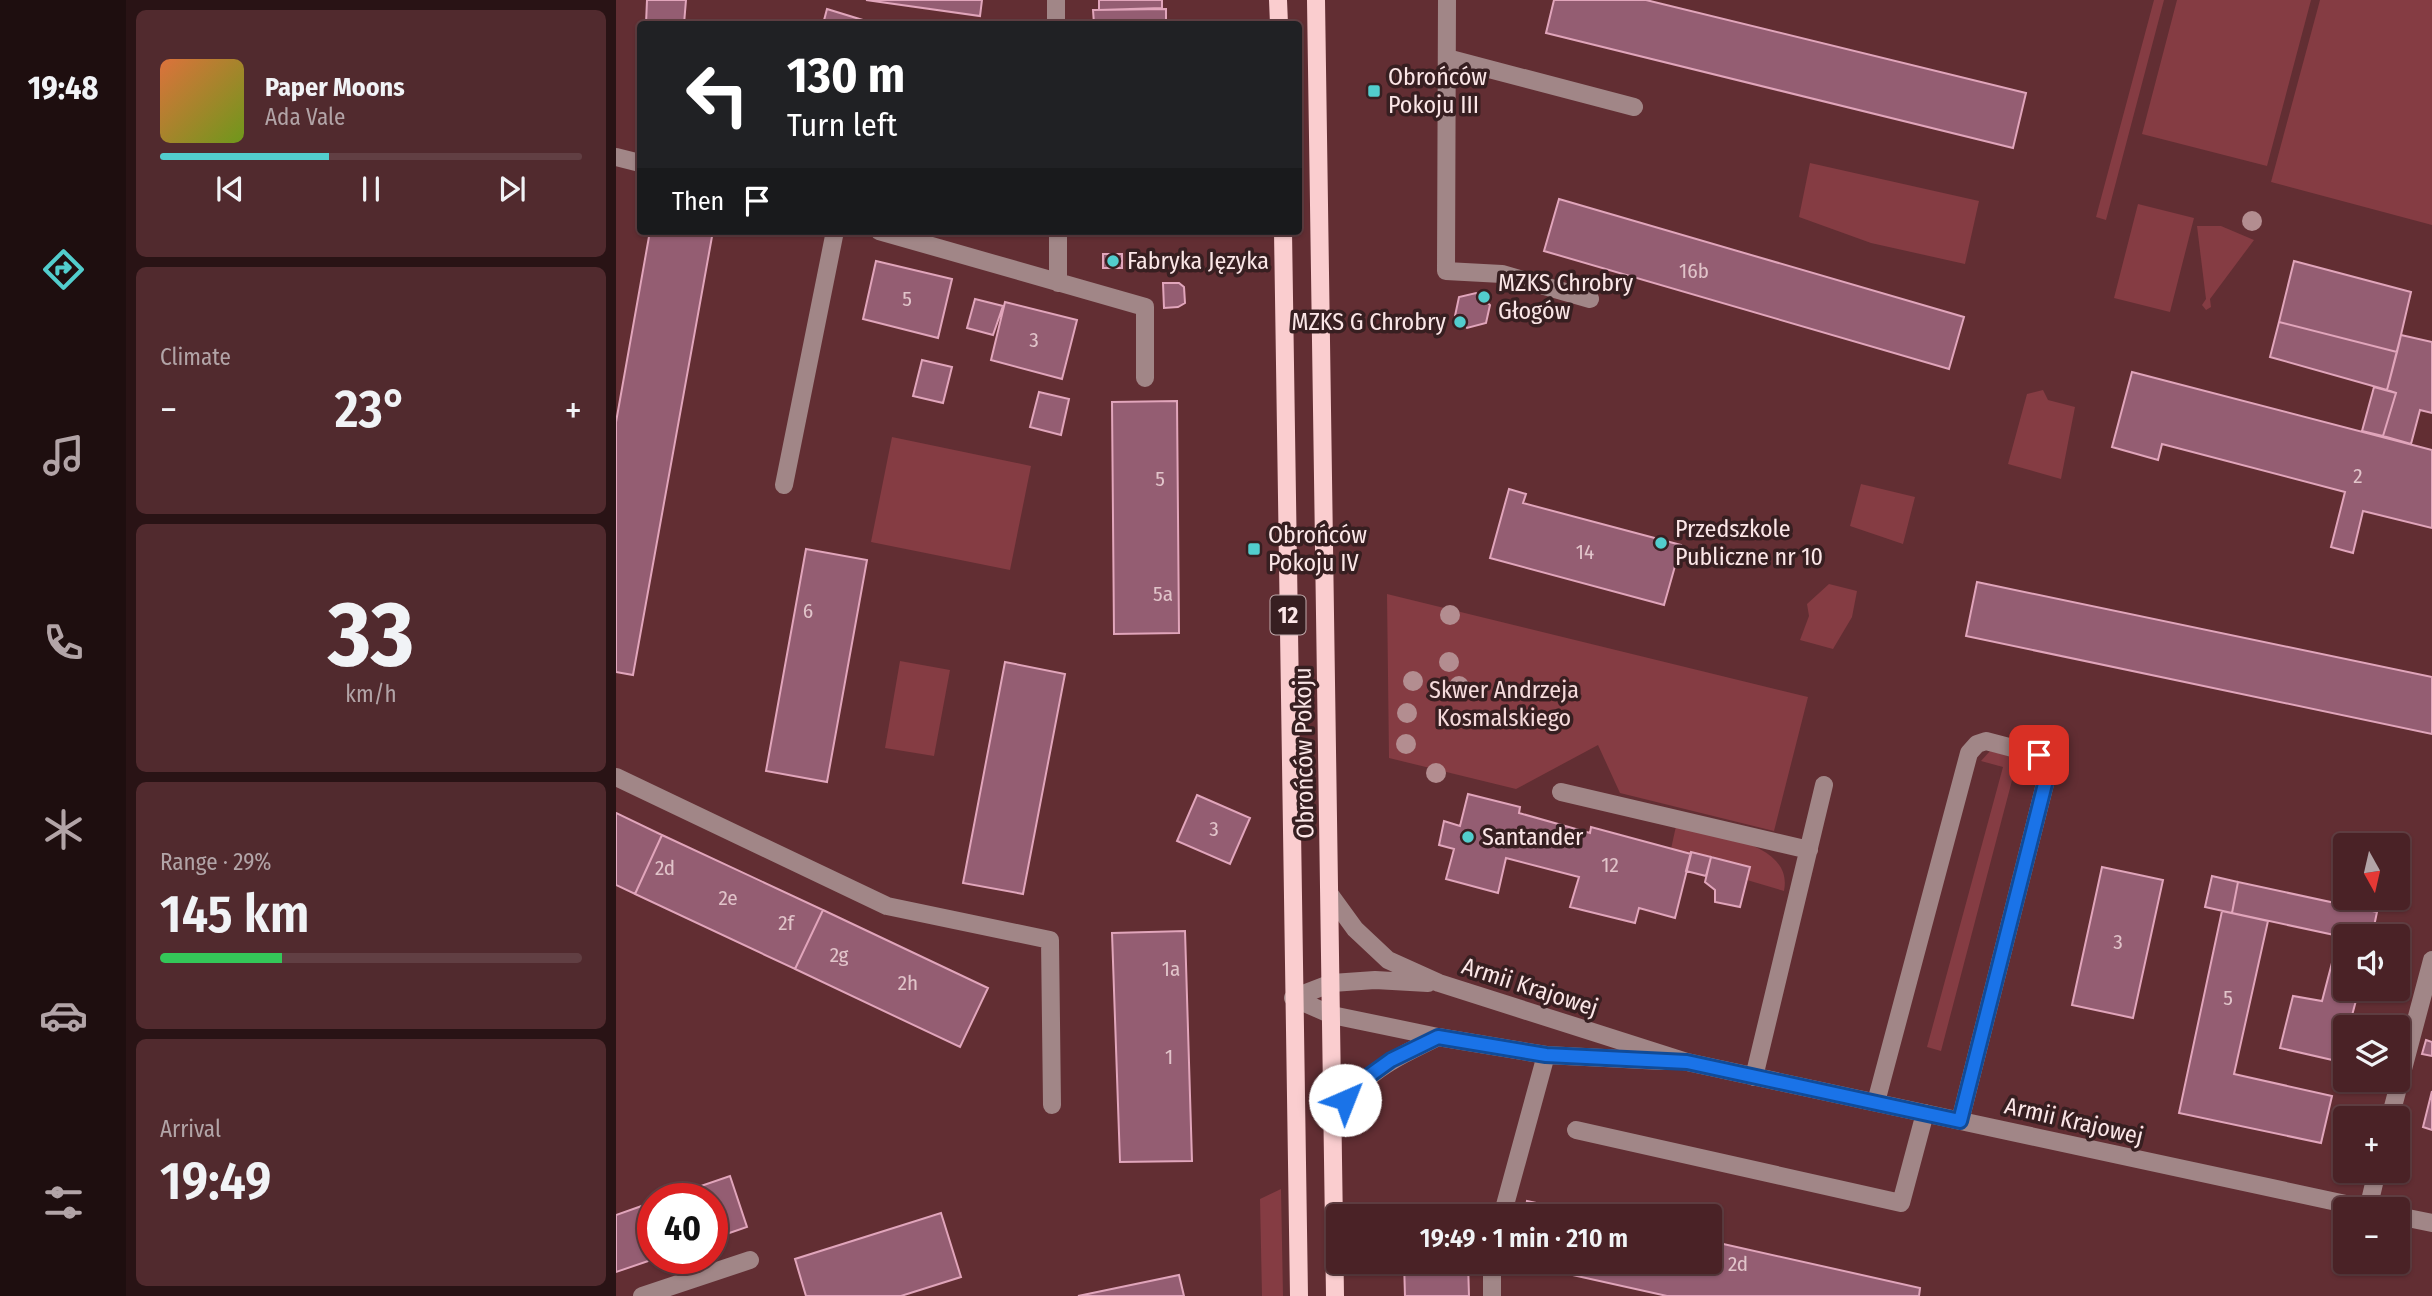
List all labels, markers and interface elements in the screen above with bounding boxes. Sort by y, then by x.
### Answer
text: 130 m [787,46,905,105]
icon: left [672,49,763,140]
place label: Obrońców Pokoju III [1388,63,1487,119]
text: 19:48 [28,69,98,107]
text: Paper Moons [265,72,405,103]
marker: Obrońców Pokoju III [1366,83,1382,99]
text: Ada Vale [265,103,345,131]
text: Turn left [787,106,897,144]
icon: previous [211,170,249,208]
icon: pause [352,170,390,208]
icon: next [493,170,531,208]
icon: arrive [738,182,776,220]
text: Then [672,186,724,217]
icon: directions [39,245,88,294]
place label: Fabryka Języka [1127,247,1269,275]
marker: Fabryka Języka [1105,253,1121,269]
house number: 16b [1679,258,1709,284]
place label: MZKS Chrobry Głogów [1498,269,1633,325]
house number: 5 [902,286,912,312]
marker: MZKS Chrobry Głogów [1476,289,1492,305]
place label: MZKS G Chrobry [1291,308,1446,336]
marker: MZKS G Chrobry [1452,314,1468,330]
house number: 3 [1029,327,1039,353]
text: Climate [160,343,231,371]
text: 23° [335,378,407,441]
text: − [160,387,177,433]
text: + [565,387,582,433]
icon: music [39,431,88,480]
house number: 2 [2353,463,2363,489]
house number: 5 [1155,466,1165,492]
place label: Przedszkole Publiczne nr 10 [1675,515,1823,571]
place label: Obrońców Pokoju IV [1268,521,1367,577]
marker: Przedszkole Publiczne nr 10 [1653,535,1669,551]
house number: 14 [1576,539,1594,565]
marker: Obrońców Pokoju IV [1246,541,1262,557]
text: 33 [328,580,414,689]
house number: 5a [1153,581,1173,607]
road number: 12 [1270,596,1306,635]
house number: 6 [803,598,813,624]
icon: phone [39,618,88,667]
street label: Obrońców Pokoju [1289,667,1319,839]
park label: Skwer Andrzeja Kosmalskiego [1429,676,1579,732]
text: km/h [345,680,397,708]
pin [2009,725,2069,785]
icon: arrive [2020,736,2058,774]
icon: climate [39,805,88,854]
house number: 3 [1209,816,1219,842]
place label: Santander [1482,823,1584,851]
marker: Santander [1460,829,1476,845]
north arrow [2333,833,2410,910]
map controls [2333,833,2410,1274]
text: Range · 29% [160,848,272,876]
house number: 12 [1601,852,1619,878]
house number: 2d [655,855,675,881]
text: 145 km [160,883,309,946]
house number: 2e [718,885,738,911]
house number: 2f [778,910,795,936]
button: sound [2333,924,2410,1001]
house number: 3 [2113,929,2123,955]
house number: 2g [830,942,848,968]
street label: Armii Krajowej [1458,952,1602,1022]
house number: 1a [1162,956,1180,982]
house number: 2h [898,970,918,996]
house number: 5 [2223,985,2233,1011]
icon: car [39,991,88,1040]
button: layers [2333,1015,2410,1092]
house number: 1 [1165,1044,1173,1070]
position arrow [1308,1063,1382,1137]
street label: Armii Krajowej [2002,1091,2146,1151]
button: + [2333,1106,2410,1183]
text: Arrival [160,1115,221,1143]
text: 19:49 [160,1150,271,1213]
icon: filters [39,1178,88,1227]
speed limit sign: 40 [637,1183,728,1274]
button: − [2333,1197,2410,1274]
text: 19:49 · 1 min · 210 m [1420,1223,1628,1254]
house number: 2d [1728,1251,1748,1277]

